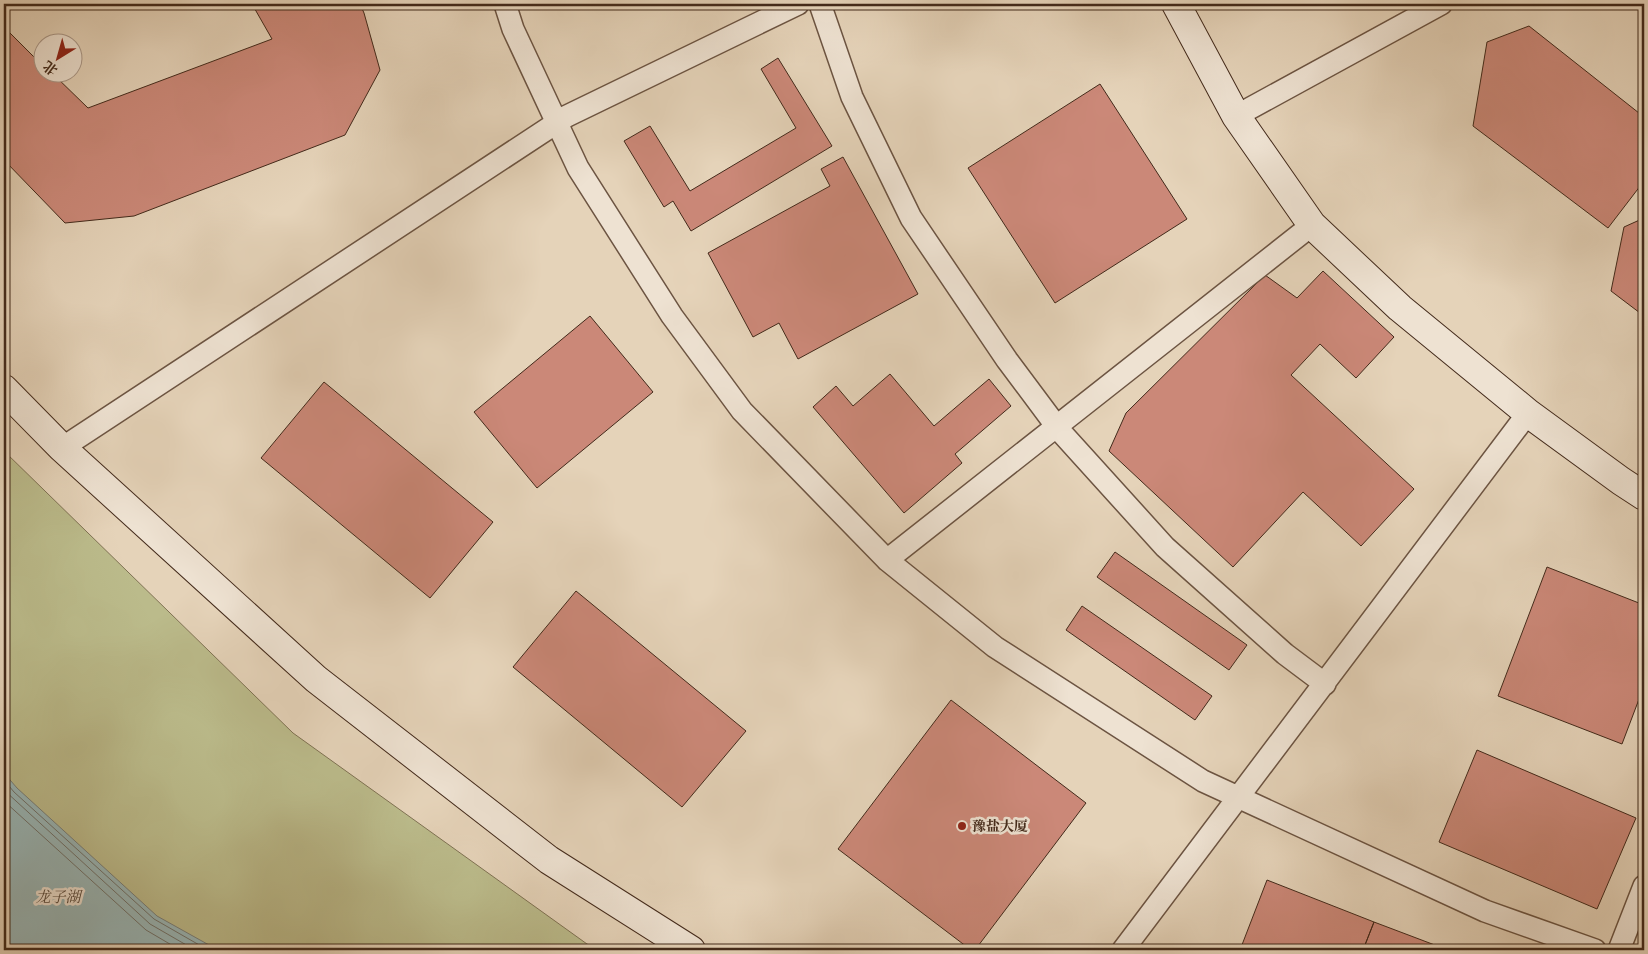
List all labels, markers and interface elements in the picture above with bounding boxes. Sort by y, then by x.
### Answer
north arrow [32,32,82,82]
text: 北 [39,57,61,80]
place label: 豫盐大厦 [972,817,1028,835]
marker: 豫盐大厦 [956,820,968,832]
water label: 龙子湖 [35,887,83,906]

